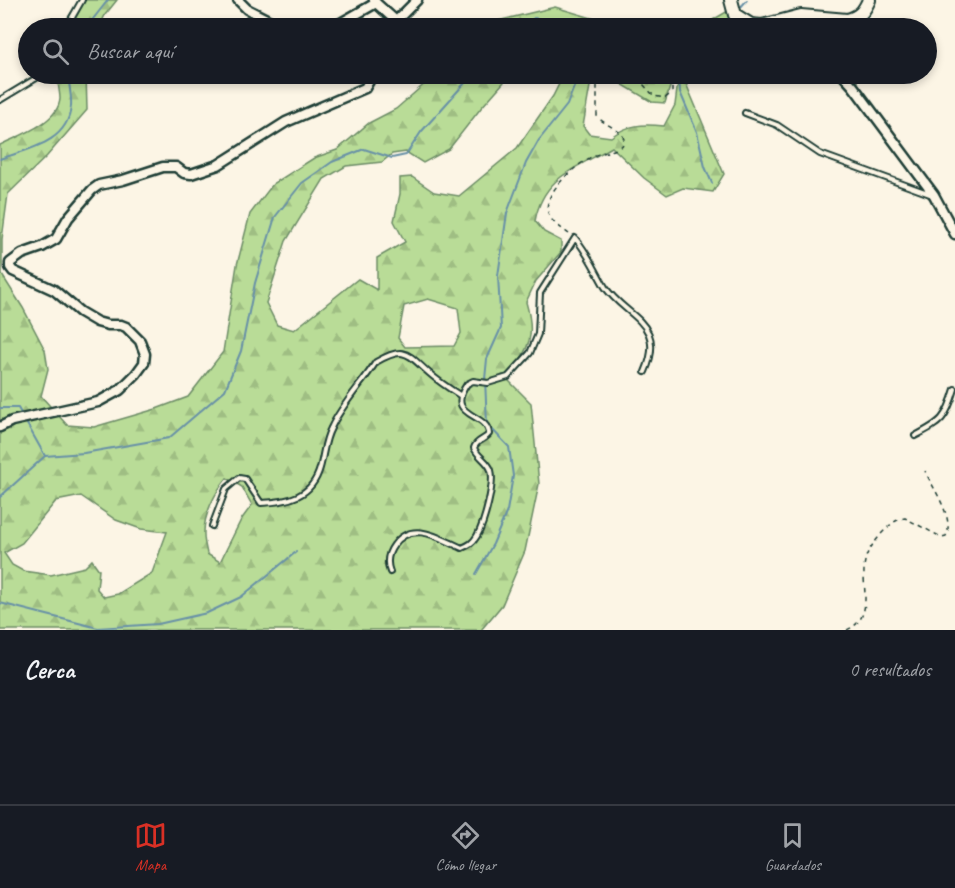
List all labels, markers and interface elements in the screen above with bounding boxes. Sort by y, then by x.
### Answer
search box [18,18,937,84]
icon: search [39,35,72,68]
text: Buscar aquí [87,37,173,65]
text: Cerca [24,653,74,686]
text: 0 resultados [849,657,931,682]
tab: Mapa [134,819,167,875]
tab: Cómo llegar [436,819,496,875]
tab: Guardados [765,819,821,875]

